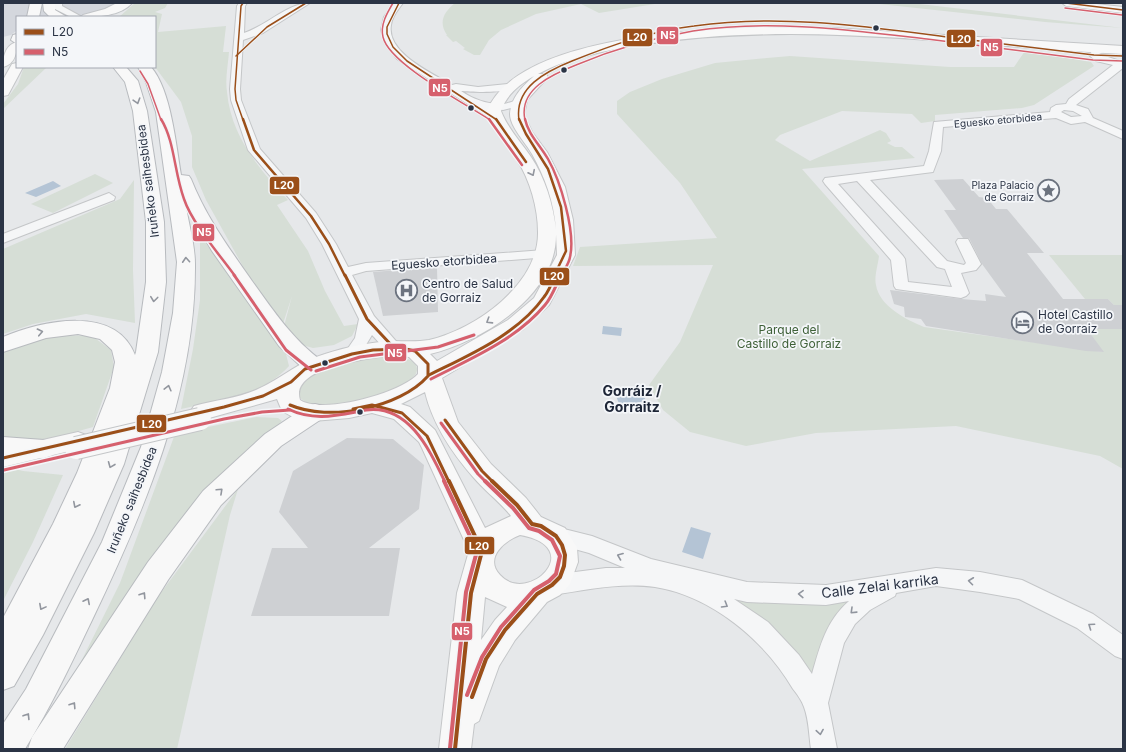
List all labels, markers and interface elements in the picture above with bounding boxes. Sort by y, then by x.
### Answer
legend [16,16,156,68]
unlabelled marker [871,23,881,33]
text: L20 [52,24,74,39]
line badge: N5 [656,26,679,45]
line badge: L20 [622,28,653,47]
text: N5 [660,28,676,42]
line badge: L20 [946,29,976,48]
text: L20 [627,30,647,44]
text: L20 [951,32,971,46]
line badge: N5 [980,38,1003,57]
text: N5 [983,40,999,54]
text: N5 [52,44,68,59]
unlabelled marker [559,65,569,75]
line badge: N5 [428,78,451,97]
text: N5 [432,81,448,95]
one-way arrow [132,97,141,104]
unlabelled marker [466,103,476,113]
street label: Eguesko etorbidea [953,110,1043,130]
street label: Iruñeko saihesbidea [133,124,162,238]
one-way arrow [527,169,534,176]
line badge: L20 [269,176,300,195]
text: L20 [274,178,294,192]
place icon: Plaza Palacio de Gorraiz [1036,178,1062,204]
place label: Plaza Palacio de Gorraiz [971,179,1034,203]
line badge: N5 [192,223,215,242]
text: N5 [196,225,212,239]
street label: Eguesko etorbidea [391,250,497,273]
one-way arrow [181,257,190,263]
line badge: L20 [539,267,570,286]
text: L20 [544,269,564,283]
place label: Centro de Salud de Gorraiz [422,276,513,305]
hospital icon: Centro de Salud de Gorraiz [394,278,420,304]
one-way arrow [150,296,159,302]
place label: Hotel Castillo de Gorraiz [1038,307,1113,336]
hotel icon: Hotel Castillo de Gorraiz [1010,309,1036,335]
one-way arrow [486,316,493,323]
park label: Parque del Castillo de Gorraiz [737,322,841,351]
one-way arrow [36,329,43,337]
line badge: N5 [384,343,407,362]
text: N5 [387,346,403,360]
unlabelled marker [320,358,330,368]
district label: Gorráiz / Gorraitz [602,382,662,415]
one-way arrow [164,385,172,392]
unlabelled marker [355,407,365,417]
line badge: L20 [136,414,167,433]
text: L20 [142,417,162,431]
street label: Iruñeko saihesbidea [103,444,160,555]
one-way arrow [108,462,116,469]
one-way arrow [215,488,223,495]
one-way arrow [73,501,81,508]
line badge: L20 [464,536,495,555]
text: L20 [469,539,489,553]
one-way arrow [616,553,623,561]
street label: Calle Zelai karrika [820,570,940,601]
one-way arrow [968,576,974,585]
one-way arrow [798,590,804,598]
one-way arrow [138,592,146,599]
one-way arrow [82,597,90,605]
one-way arrow [721,601,728,608]
one-way arrow [40,603,47,610]
one-way arrow [850,606,858,614]
line badge: N5 [451,622,473,641]
text: N5 [454,624,470,638]
one-way arrow [1089,624,1096,631]
one-way arrow [68,702,76,709]
one-way arrow [22,713,30,720]
one-way arrow [816,728,824,735]

